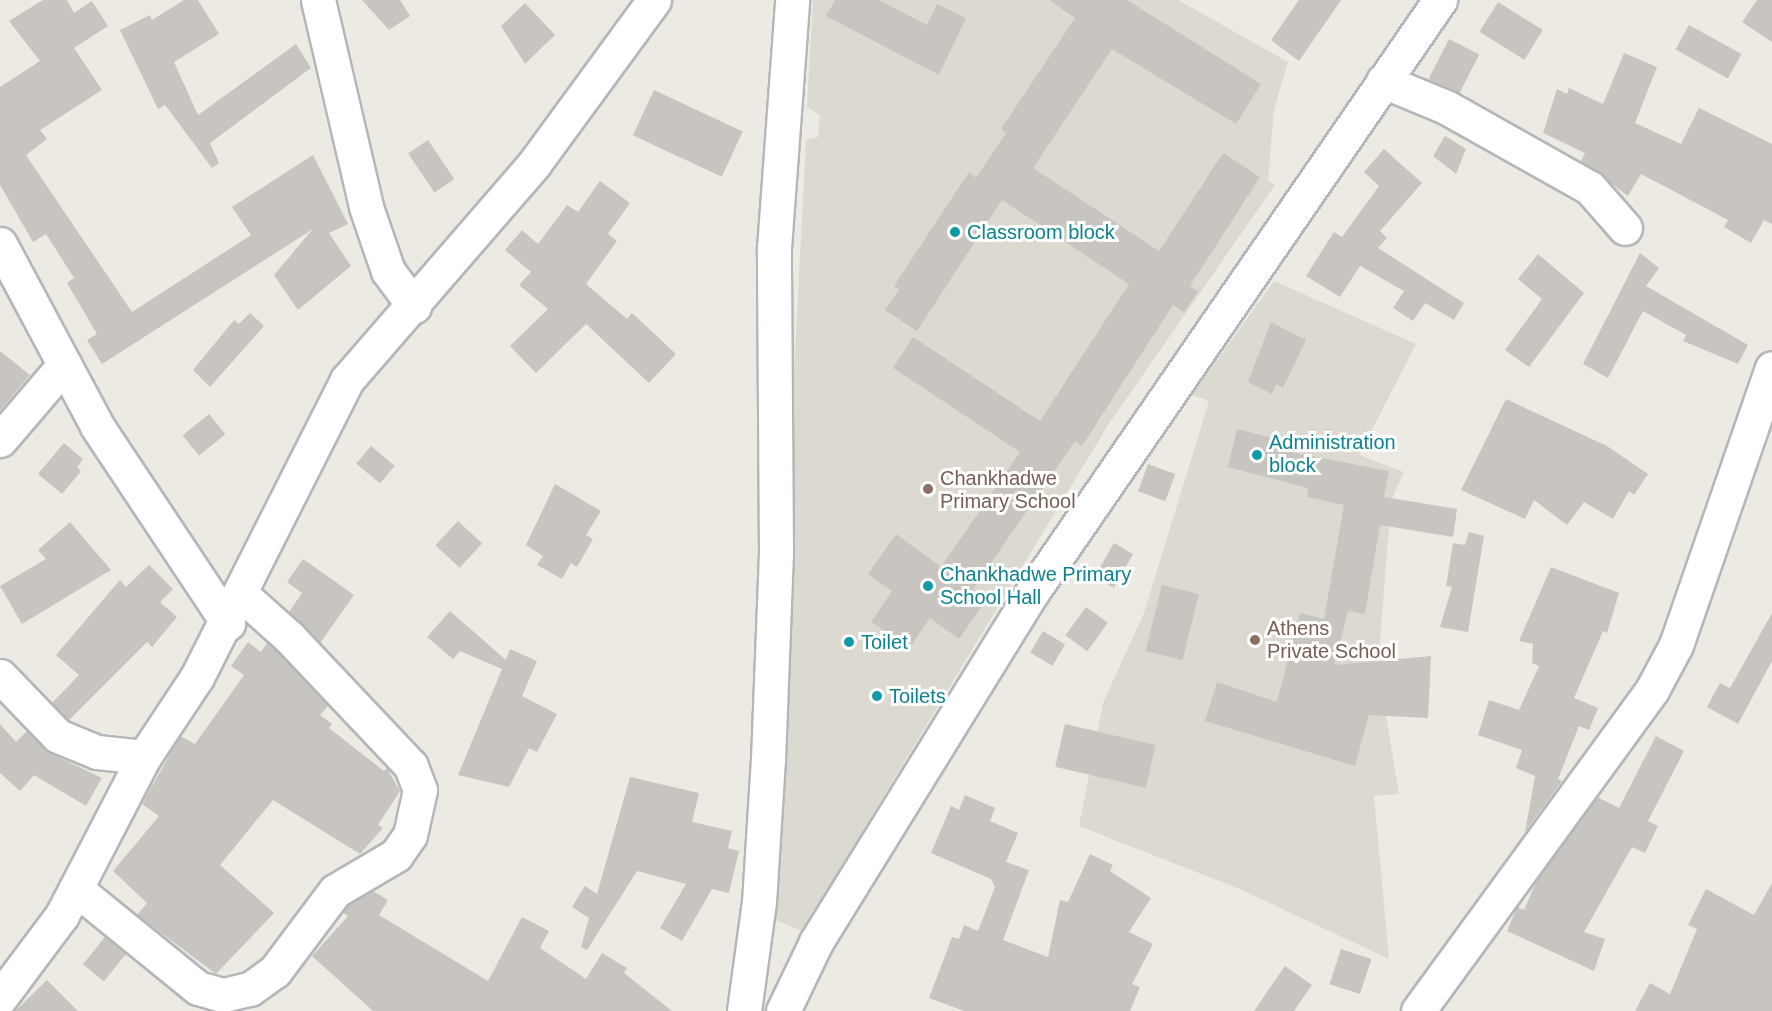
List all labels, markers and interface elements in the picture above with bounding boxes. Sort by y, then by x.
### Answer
place label: Classroom block [967,220,1115,244]
marker: Classroom block [948,225,962,239]
place label: Administration block [1269,431,1396,478]
marker: Administration block [1250,448,1264,462]
place label: Chankhadwe Primary School [940,466,1076,513]
marker: Chankhadwe Primary School [921,482,935,496]
place label: Chankhadwe Primary School Hall [940,562,1131,609]
marker: Chankhadwe Primary School Hall [921,579,935,593]
place label: Athens Private School [1267,616,1396,663]
place label: Toilet [861,630,908,654]
marker: Athens Private School [1248,633,1262,647]
marker: Toilet [842,635,856,649]
place label: Toilets [889,684,946,708]
marker: Toilets [870,689,884,703]

